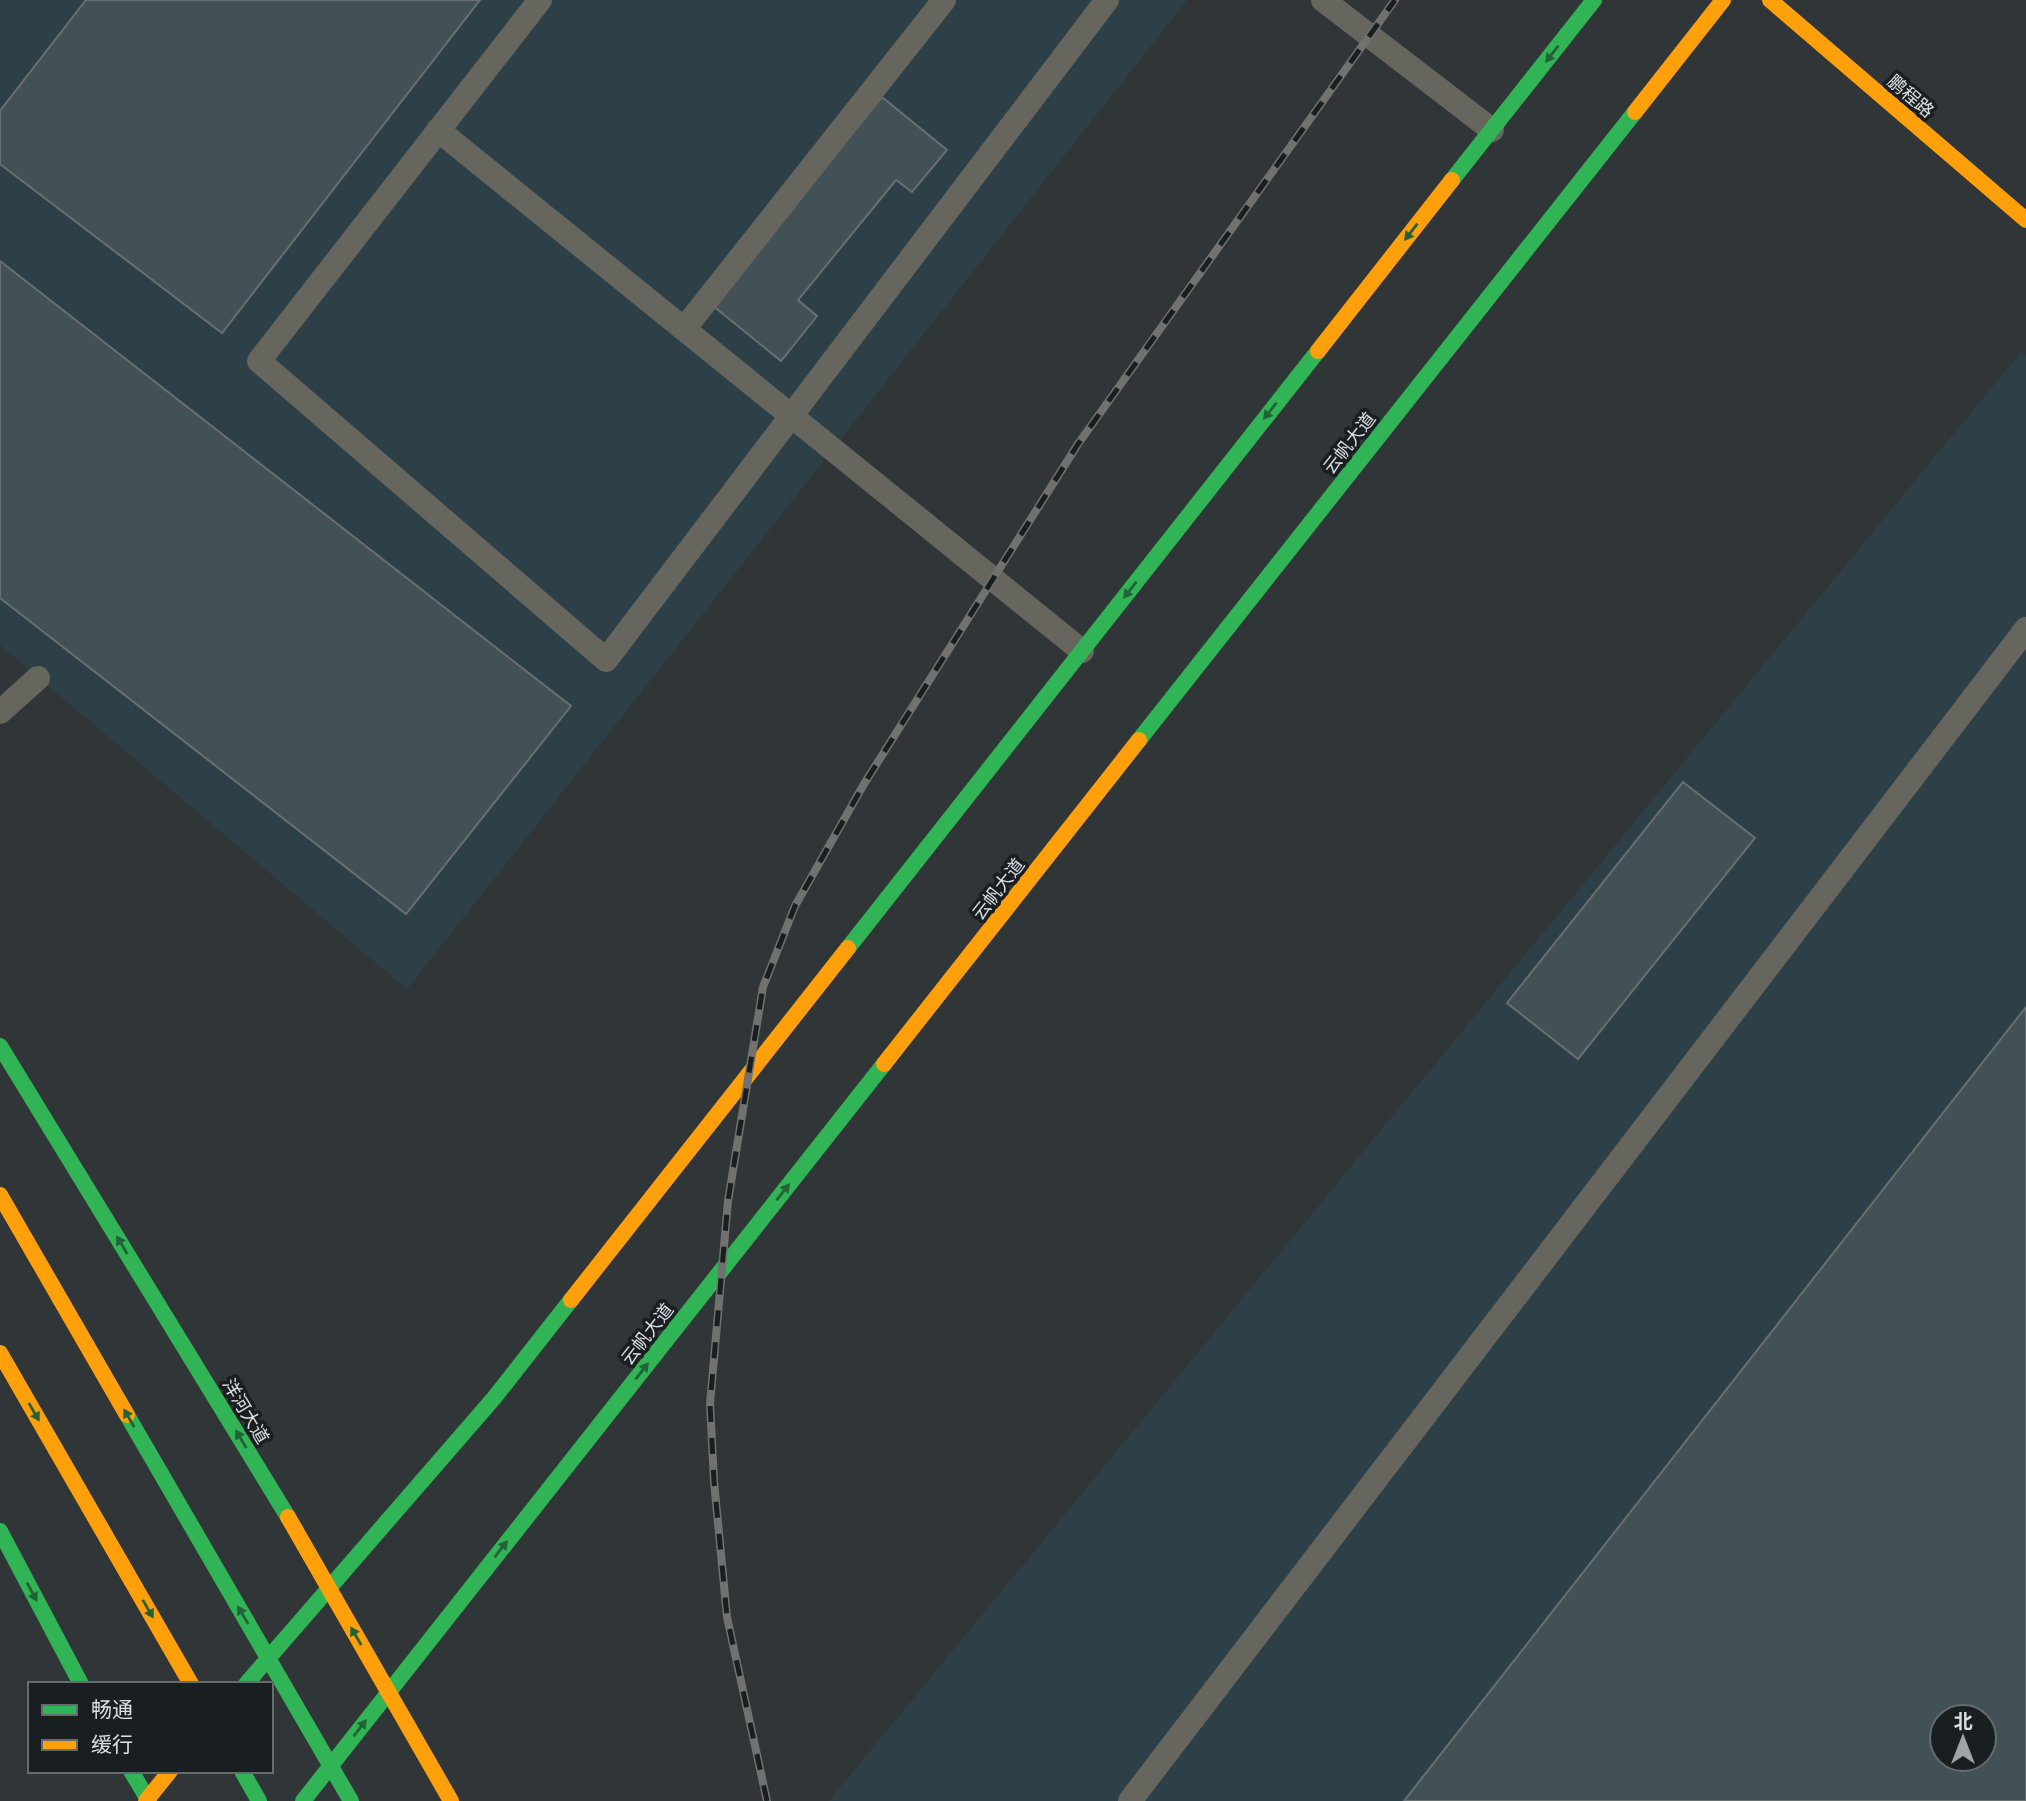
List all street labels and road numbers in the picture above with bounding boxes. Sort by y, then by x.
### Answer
street label: 鹏程路 [1883,70,1939,122]
street label: 云帆大道 [1318,408,1380,478]
street label: 云帆大道 [967,854,1029,924]
street label: 云帆大道 [616,1299,678,1369]
street label: 洋河大道 [218,1374,274,1448]

